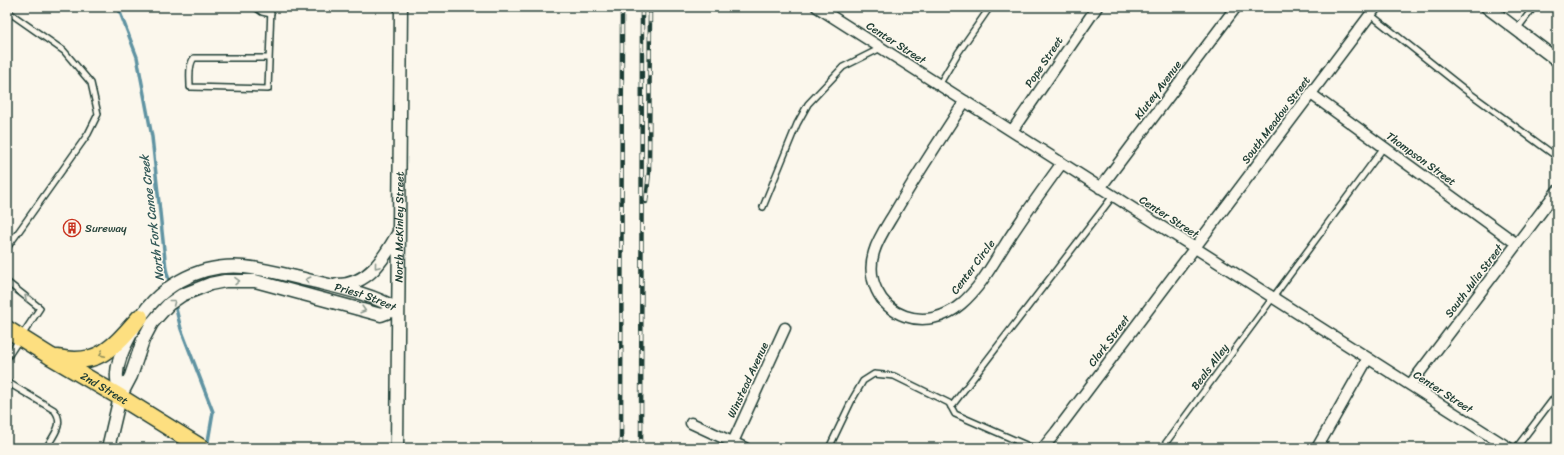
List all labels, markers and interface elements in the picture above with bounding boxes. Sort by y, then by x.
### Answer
street label: Center Street [862,17,930,70]
street label: Pope Street [1020,32,1068,92]
street label: Klutey Avenue [1129,56,1187,124]
street label: South Meadow Street [1237,72,1316,168]
street label: Thompson Street [1382,127,1460,191]
water label: North Fork Canoe Creek [133,152,171,282]
street label: North McKinley Street [389,171,409,283]
street label: Center Street [1135,191,1203,244]
building icon: Sureway [62,218,82,238]
place label: Sureway [85,219,127,238]
street label: Center Circle [946,235,1000,299]
street label: South Julia Street [1440,240,1508,322]
one-way arrow [374,261,381,268]
one-way arrow [304,276,311,285]
one-way arrow [234,277,240,285]
street label: Priest Street [333,277,400,317]
one-way arrow [24,295,31,302]
one-way arrow [169,300,176,307]
one-way arrow [359,305,366,314]
street label: Clark Street [1083,311,1135,371]
street label: Winstead Avenue [722,338,774,421]
street label: Beals Alley [1186,339,1234,394]
one-way arrow [99,349,106,356]
street label: 2nd Street [77,366,132,410]
street label: Center Street [1409,366,1477,419]

